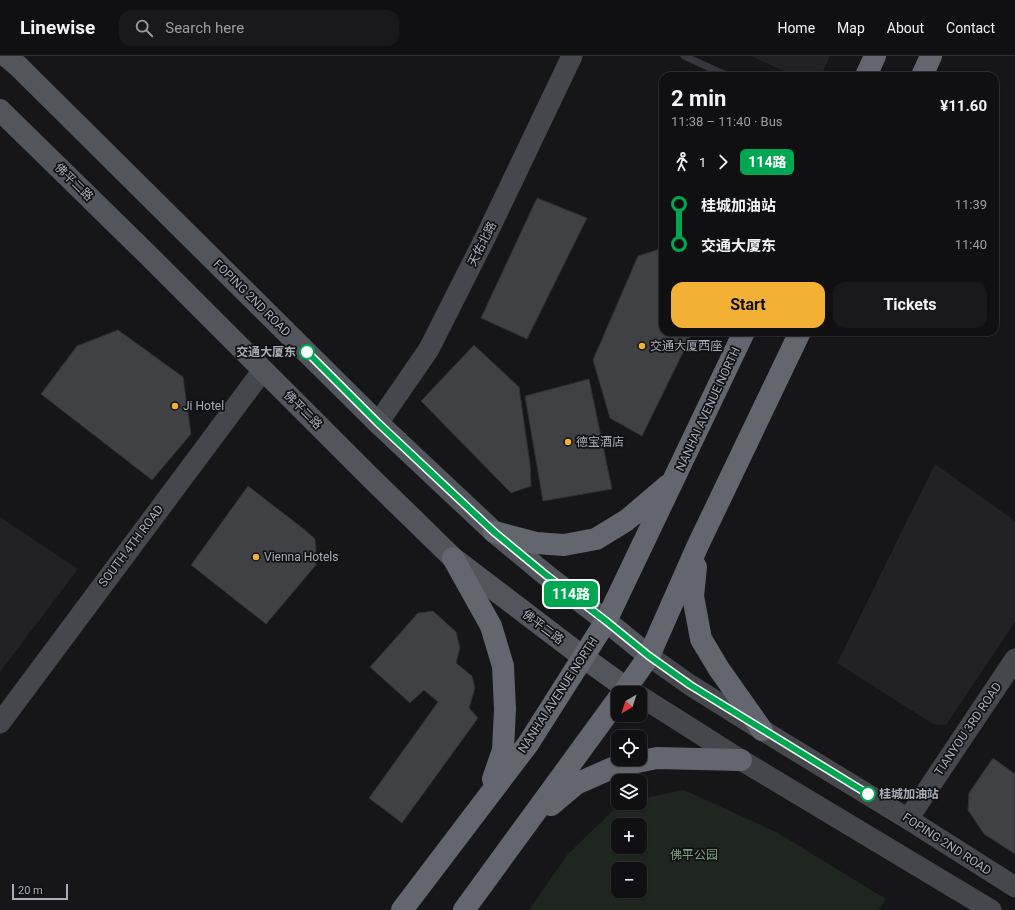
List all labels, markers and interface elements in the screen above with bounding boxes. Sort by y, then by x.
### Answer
search box [119,10,399,46]
text: Linewise [20,16,95,39]
icon: search [133,17,155,39]
text: Search here [165,19,244,37]
text: Home [777,20,815,36]
text: Map [837,20,865,36]
text: About [887,20,924,36]
text: Contact [946,20,995,36]
text: 2 min [671,86,726,111]
text: ¥11.60 [940,97,987,115]
text: 11:38 – 11:40 · Bus [671,114,783,129]
icon: walk [671,151,693,173]
icon: forward [712,151,734,173]
text: 114路 [748,154,786,170]
text: 1 [699,155,706,170]
street label: 佛平二路 [52,160,96,204]
text: 桂城加油站 [701,197,776,215]
text: 11:39 [955,197,987,212]
street label: 天佑北路 [465,219,499,269]
text: 交通大厦东 [701,237,776,255]
text: 11:40 [955,237,987,252]
street label: FOPING 2ND ROAD [211,257,293,339]
button: Start [671,282,825,328]
button: Tickets [833,282,987,328]
place label: 交通大厦西座 [650,339,722,353]
marker: 交通大厦西座 [637,341,647,351]
marker: 交通大厦东 [299,344,315,360]
place label: 交通大厦东 [236,345,296,359]
street label: NANHAI AVENUE NORTH [673,345,743,473]
street label: 佛平二路 [281,388,325,432]
place label: Ji Hotel [183,399,224,413]
marker: Ji Hotel [170,401,180,411]
place label: 德宝酒店 [576,435,624,449]
marker: 德宝酒店 [563,437,573,447]
street label: SOUTH 4TH ROAD [96,502,166,590]
place label: Vienna Hotels [264,550,338,564]
marker: Vienna Hotels [251,552,261,562]
line badge: 114路 [543,581,599,607]
text: 114路 [552,586,590,602]
street label: 佛平二路 [520,607,566,647]
street label: NANHAI AVENUE NORTH [515,635,601,755]
street label: TIANYOU 3RD ROAD [932,680,1004,778]
north arrow [611,686,647,722]
map controls [611,686,647,898]
button: locate [611,730,647,766]
button: layers [611,774,647,810]
marker: 桂城加油站 [860,786,876,802]
place label: 桂城加油站 [879,787,939,801]
street label: FOPING 2ND ROAD [900,810,994,878]
button: + [611,818,647,854]
park label: 佛平公园 [670,848,718,862]
button: − [611,862,647,898]
scale bar [12,882,68,901]
text: 20 m [18,884,43,897]

